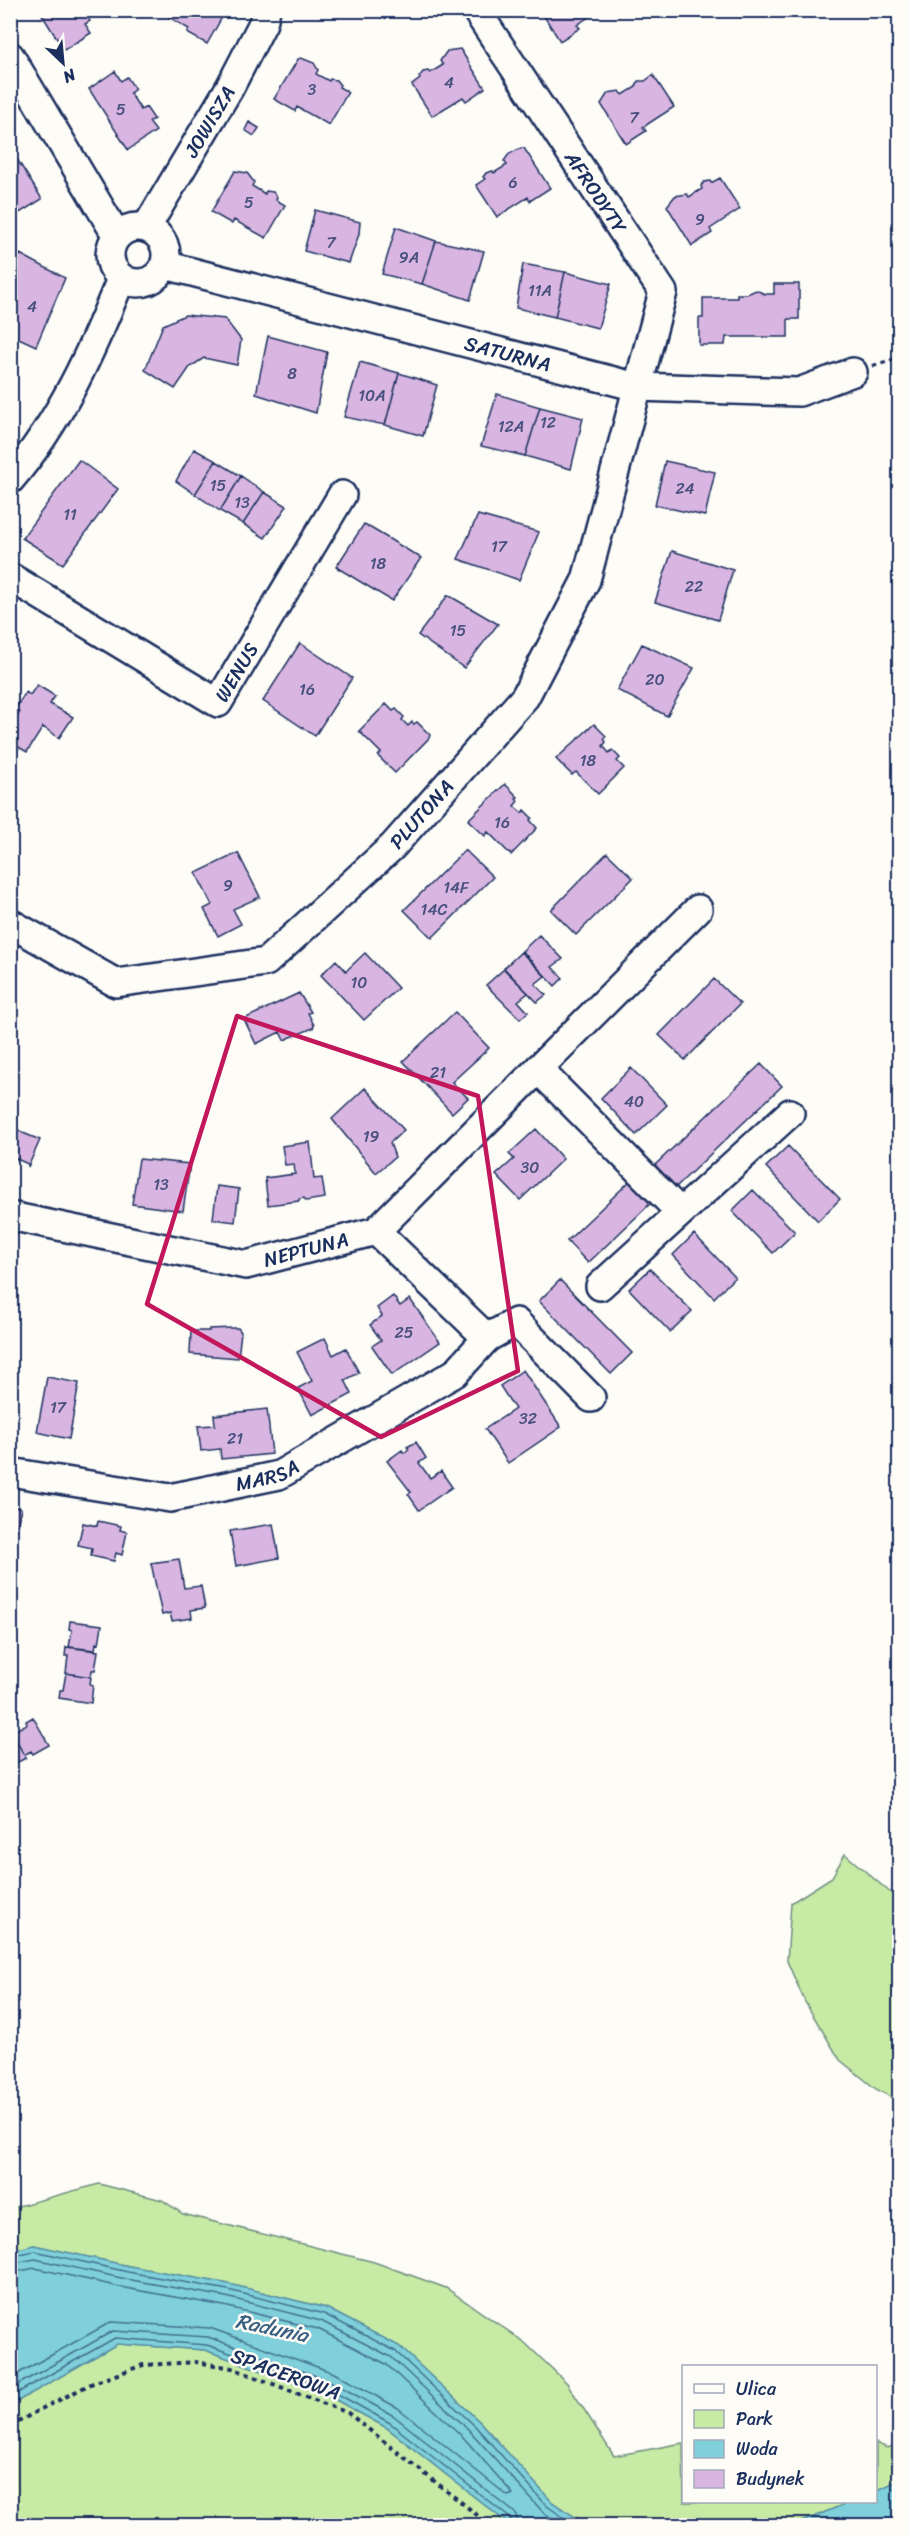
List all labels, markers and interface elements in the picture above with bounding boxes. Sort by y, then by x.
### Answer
north arrow [33,33,93,93]
text: N [57,60,82,92]
house number: 4 [444,68,454,97]
house number: 3 [308,75,317,104]
street label: JOWISZA [174,79,245,165]
house number: 5 [116,95,126,124]
house number: 7 [629,103,639,132]
street label: AFRODYTY [554,143,637,242]
house number: 6 [508,168,518,197]
house number: 5 [244,188,254,217]
house number: 9 [695,205,705,234]
house number: 7 [326,228,336,257]
house number: 9A [399,243,419,272]
house number: 11A [528,276,552,305]
house number: 4 [27,292,37,321]
street label: SATURNA [461,326,555,382]
house number: 8 [287,359,297,388]
house number: 10A [358,381,386,410]
house number: 12 [540,408,556,437]
house number: 12A [498,412,524,441]
house number: 15 [210,471,227,500]
house number: 24 [675,474,695,503]
house number: 13 [234,488,250,517]
house number: 11 [63,500,77,529]
house number: 17 [491,532,508,561]
house number: 18 [370,549,387,578]
house number: 22 [685,572,703,601]
house number: 15 [450,616,467,645]
street label: WENUS [205,636,268,709]
house number: 20 [645,665,665,694]
house number: 16 [299,675,315,704]
house number: 18 [580,746,597,775]
street label: PLUTONA [381,771,463,858]
house number: 16 [494,808,510,837]
house number: 9 [223,871,233,900]
house number: 14F [443,873,470,902]
house number: 14C [421,895,447,924]
house number: 10 [351,968,367,997]
house number: 21 [430,1058,446,1087]
house number: 40 [624,1087,644,1116]
house number: 19 [363,1122,380,1151]
house number: 30 [521,1153,539,1182]
house number: 13 [153,1170,169,1199]
street label: NEPTUNA [260,1222,352,1278]
house number: 25 [394,1318,414,1347]
house number: 17 [50,1393,67,1422]
house number: 32 [519,1404,537,1433]
house number: 21 [227,1424,243,1453]
street label: MARSA [232,1450,306,1502]
water label: Radunia [232,2302,313,2355]
street label: SPACEROWA [226,2338,346,2410]
legend [682,2365,877,2503]
text: Ulica [736,2373,777,2405]
text: Park [736,2403,773,2435]
text: Woda [736,2433,779,2465]
text: Budynek [736,2463,805,2495]

